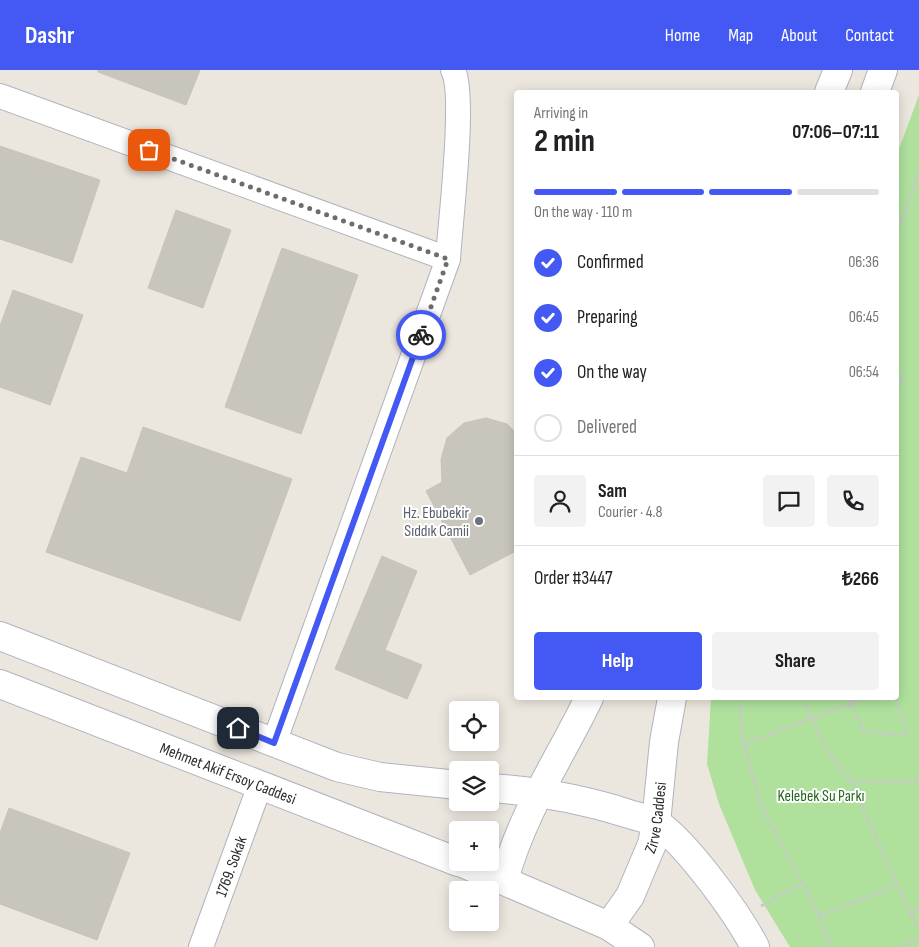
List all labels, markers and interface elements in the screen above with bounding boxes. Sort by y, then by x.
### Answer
text: Dashr [25,21,74,50]
text: Home [665,25,700,46]
text: Map [728,25,753,46]
text: About [781,25,817,46]
text: Contact [845,25,894,46]
text: Arriving in [534,104,588,123]
text: 07:06–07:11 [792,121,879,144]
text: 2 min [534,122,595,161]
pin [128,129,170,171]
icon: bag [135,136,163,164]
text: On the way · 110 m [534,203,632,222]
icon: check [534,249,562,277]
text: Confirmed [577,251,644,274]
text: 06:36 [848,253,879,272]
icon: check [534,304,562,332]
text: Preparing [577,306,638,329]
text: 06:45 [849,308,879,327]
courier [396,310,446,360]
icon: bike [407,321,435,349]
icon: check [534,359,562,387]
text: On the way [577,361,647,384]
text: 06:54 [849,363,879,382]
text: Delivered [577,416,637,439]
button: person [534,475,586,527]
button: chat [763,475,815,527]
button: phone [827,475,879,527]
text: Sam [598,480,627,503]
text: Courier · 4.8 [598,503,662,522]
place label: Hz. Ebubekir Sıddık Camii [403,504,469,541]
marker: Hz. Ebubekir Sıddık Camii [473,515,485,527]
text: Order #3447 [534,567,613,590]
text: ₺266 [842,568,879,591]
button: Help [534,632,702,690]
button: Share [712,632,879,690]
map controls [449,701,499,931]
button: locate [449,701,499,751]
pin [217,707,259,749]
icon: home [224,714,252,742]
street label: Mehmet Akif Ersoy Caddesi [157,739,299,809]
button: layers [449,761,499,811]
street label: Zirve Caddesi [641,781,671,856]
park label: Kelebek Su Parkı [778,787,865,806]
button: + [449,821,499,871]
street label: 1769. Sokak [212,834,252,900]
button: − [449,881,499,931]

